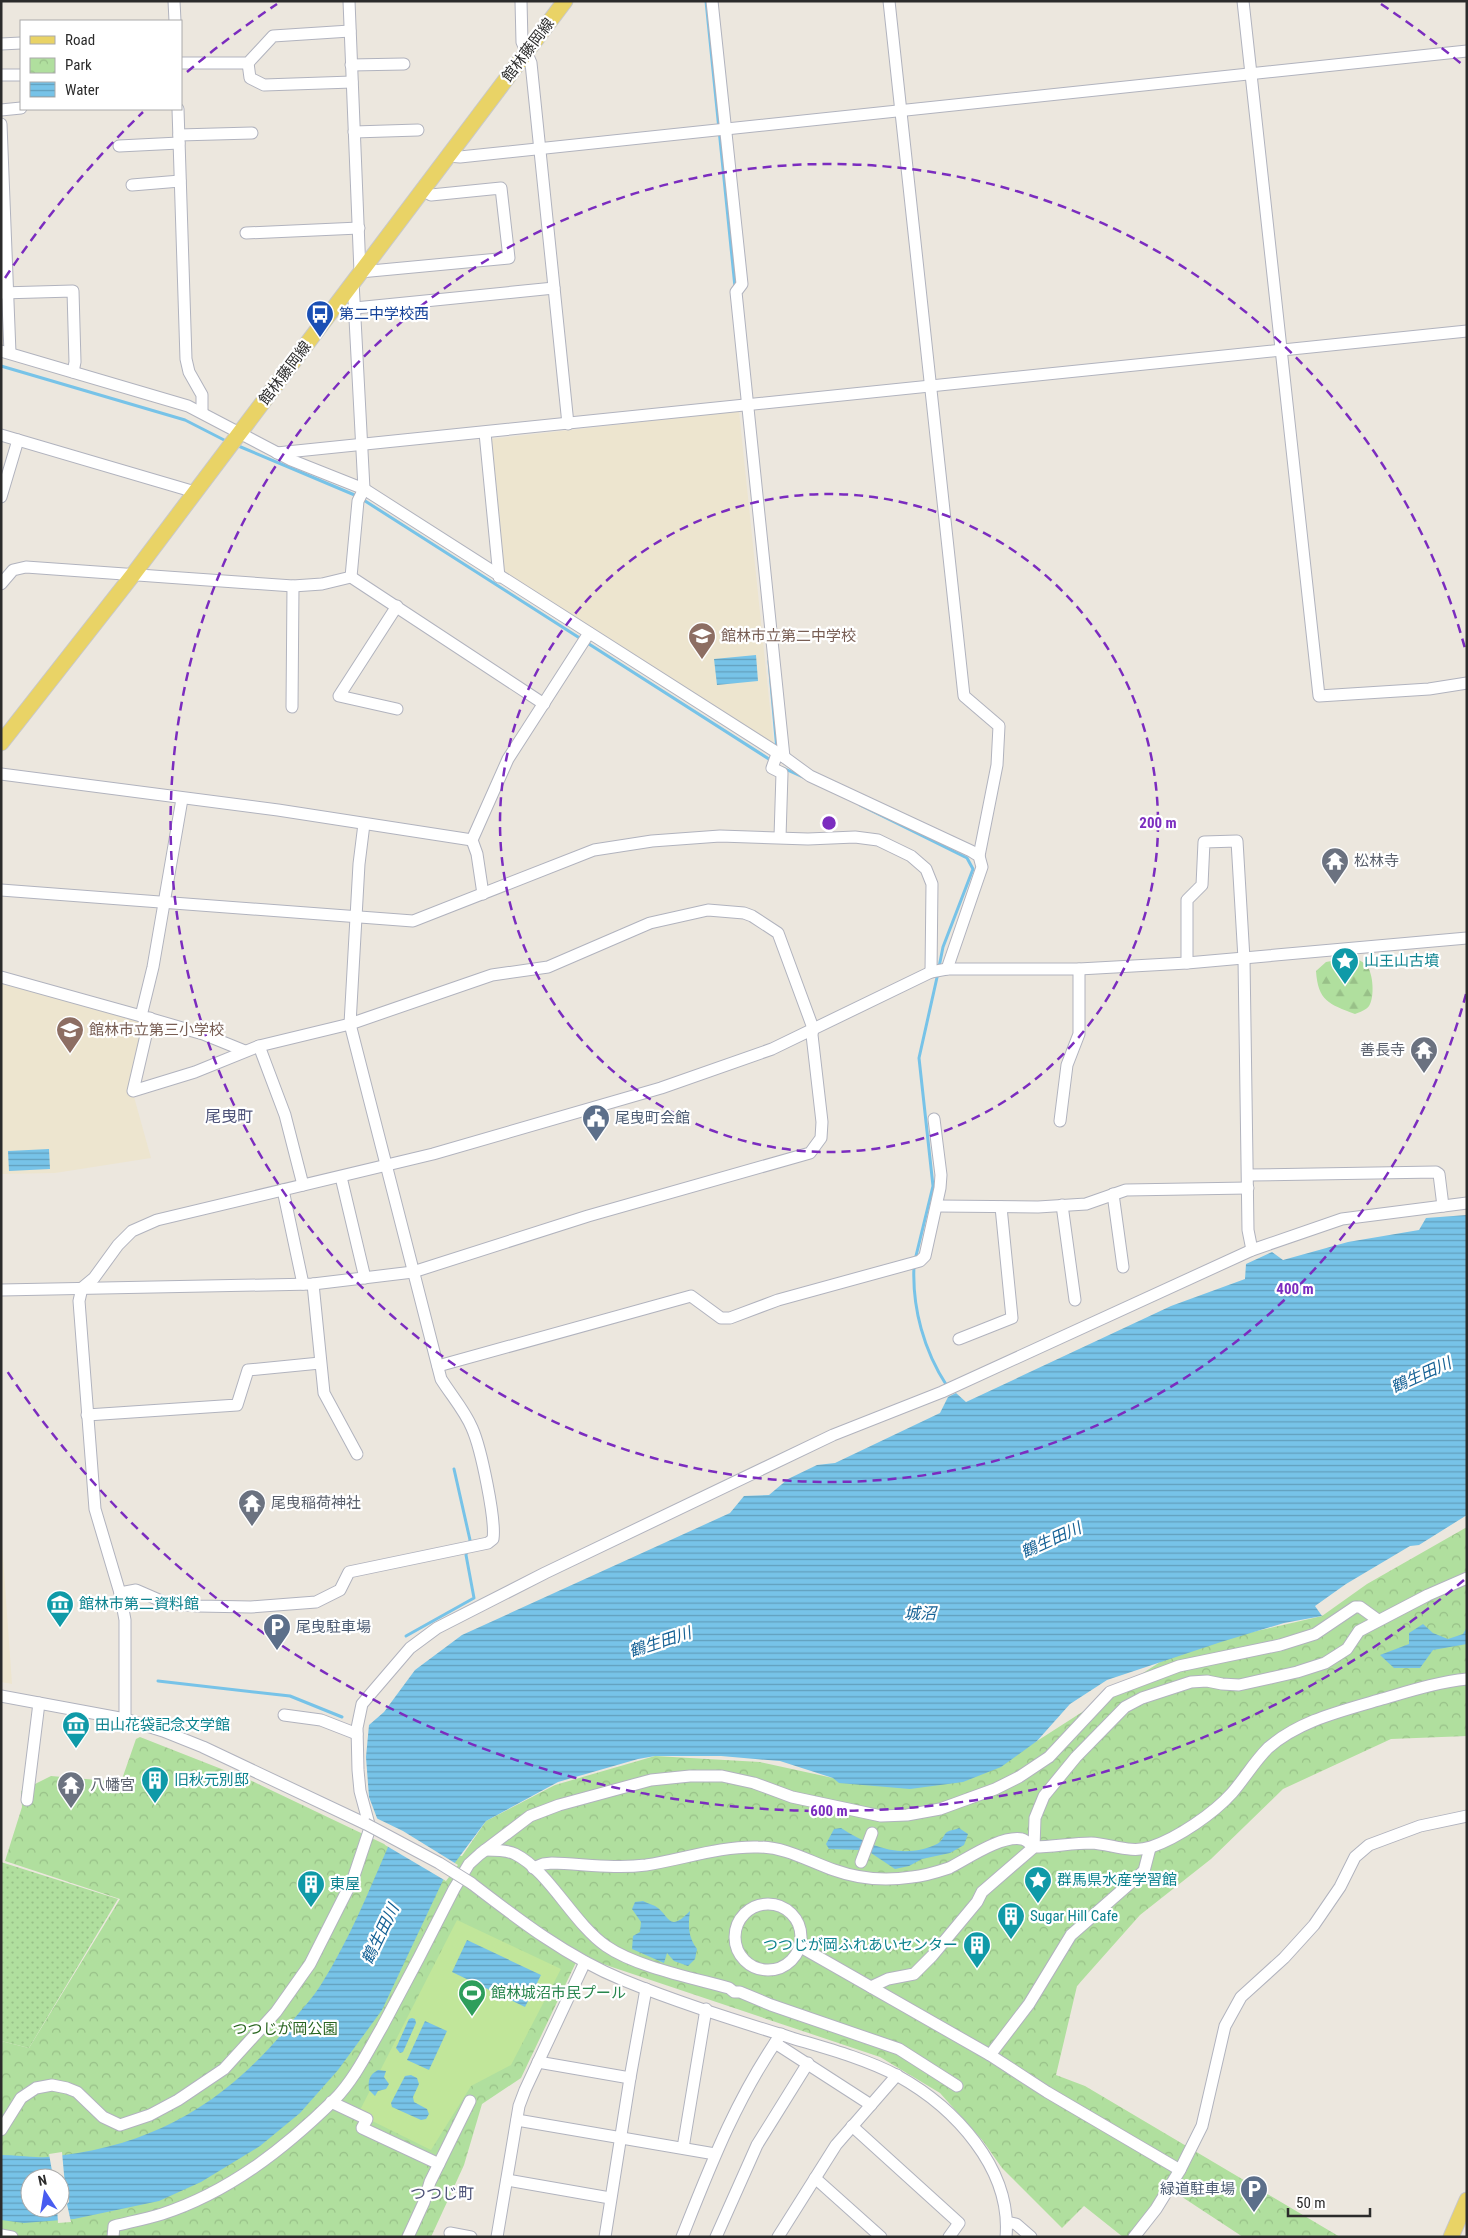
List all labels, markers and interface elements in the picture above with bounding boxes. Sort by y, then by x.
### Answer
street label: 館林藤岡線 [498,15,558,85]
legend [20,20,182,110]
text: Road [65,31,95,49]
text: Park [65,56,92,74]
text: Water [65,81,100,99]
bus stop icon: 第二中学校西 [305,299,335,338]
place label: 第二中学校西 [339,305,429,323]
street label: 館林藤岡線 [255,338,315,408]
school or university icon: 館林市立第二中学校 [687,621,717,660]
place label: 館林市立第二中学校 [721,627,856,645]
centre of rings [820,814,838,832]
text: 200 m [1139,814,1177,832]
temple icon: 松林寺 [1320,846,1350,885]
place label: 松林寺 [1354,852,1399,870]
place icon: 山王山古墳 [1330,946,1360,985]
place label: 山王山古墳 [1364,952,1439,970]
school or university icon: 館林市立第三小学校 [55,1015,85,1054]
place label: 館林市立第三小学校 [89,1021,224,1039]
temple icon: 善長寺 [1409,1035,1439,1074]
place label: 善長寺 [1360,1041,1405,1059]
public building icon: 尾曳町会館 [581,1103,611,1142]
district label: 尾曳町 [205,1107,253,1126]
place label: 尾曳町会館 [615,1109,690,1127]
text: 400 m [1276,1280,1314,1298]
water label: 鶴生田川 [1388,1352,1456,1397]
temple icon: 尾曳稲荷神社 [237,1488,267,1527]
place label: 尾曳稲荷神社 [271,1494,361,1512]
water label: 鶴生田川 [1018,1517,1086,1562]
museum icon: 館林市第二資料館 [45,1589,75,1628]
place label: 館林市第二資料館 [79,1595,199,1613]
water label: 城沼 [904,1604,938,1623]
parking icon: 尾曳駐車場 [262,1612,292,1651]
place label: 尾曳駐車場 [296,1618,371,1636]
water label: 鶴生田川 [627,1622,695,1661]
museum icon: 田山花袋記念文学館 [61,1710,91,1749]
place label: 田山花袋記念文学館 [95,1716,230,1734]
building icon: 旧秋元別邸 [140,1765,170,1804]
temple icon: 八幡宮 [56,1770,86,1809]
place label: 旧秋元別邸 [174,1771,249,1789]
place label: 八幡宮 [90,1776,135,1794]
text: 600 m [810,1802,848,1820]
place icon: 群馬県水産学習館 [1023,1865,1053,1904]
building icon: 東屋 [296,1869,326,1908]
place label: 群馬県水産学習館 [1057,1871,1177,1889]
place label: 東屋 [330,1875,360,1893]
water label: 鶴生田川 [357,1899,403,1967]
building icon: Sugar Hill Cafe [996,1901,1026,1940]
place label: Sugar Hill Cafe [1030,1907,1118,1925]
building icon: つつじが岡ふれあいセンター [962,1930,992,1969]
place label: つつじが岡ふれあいセンター [763,1936,958,1954]
sports icon: 館林城沼市民プール [457,1978,487,2017]
place label: 館林城沼市民プール [491,1984,626,2002]
park label: つつじが岡公園 [232,2020,338,2038]
north arrow [20,2168,70,2218]
text: N [36,2172,48,2189]
parking icon: 緑道駐車場 [1239,2174,1269,2213]
place label: 緑道駐車場 [1160,2180,1235,2198]
district label: つつじ町 [410,2184,474,2203]
scale bar [1288,2186,1370,2218]
text: 50 m [1296,2194,1326,2212]

